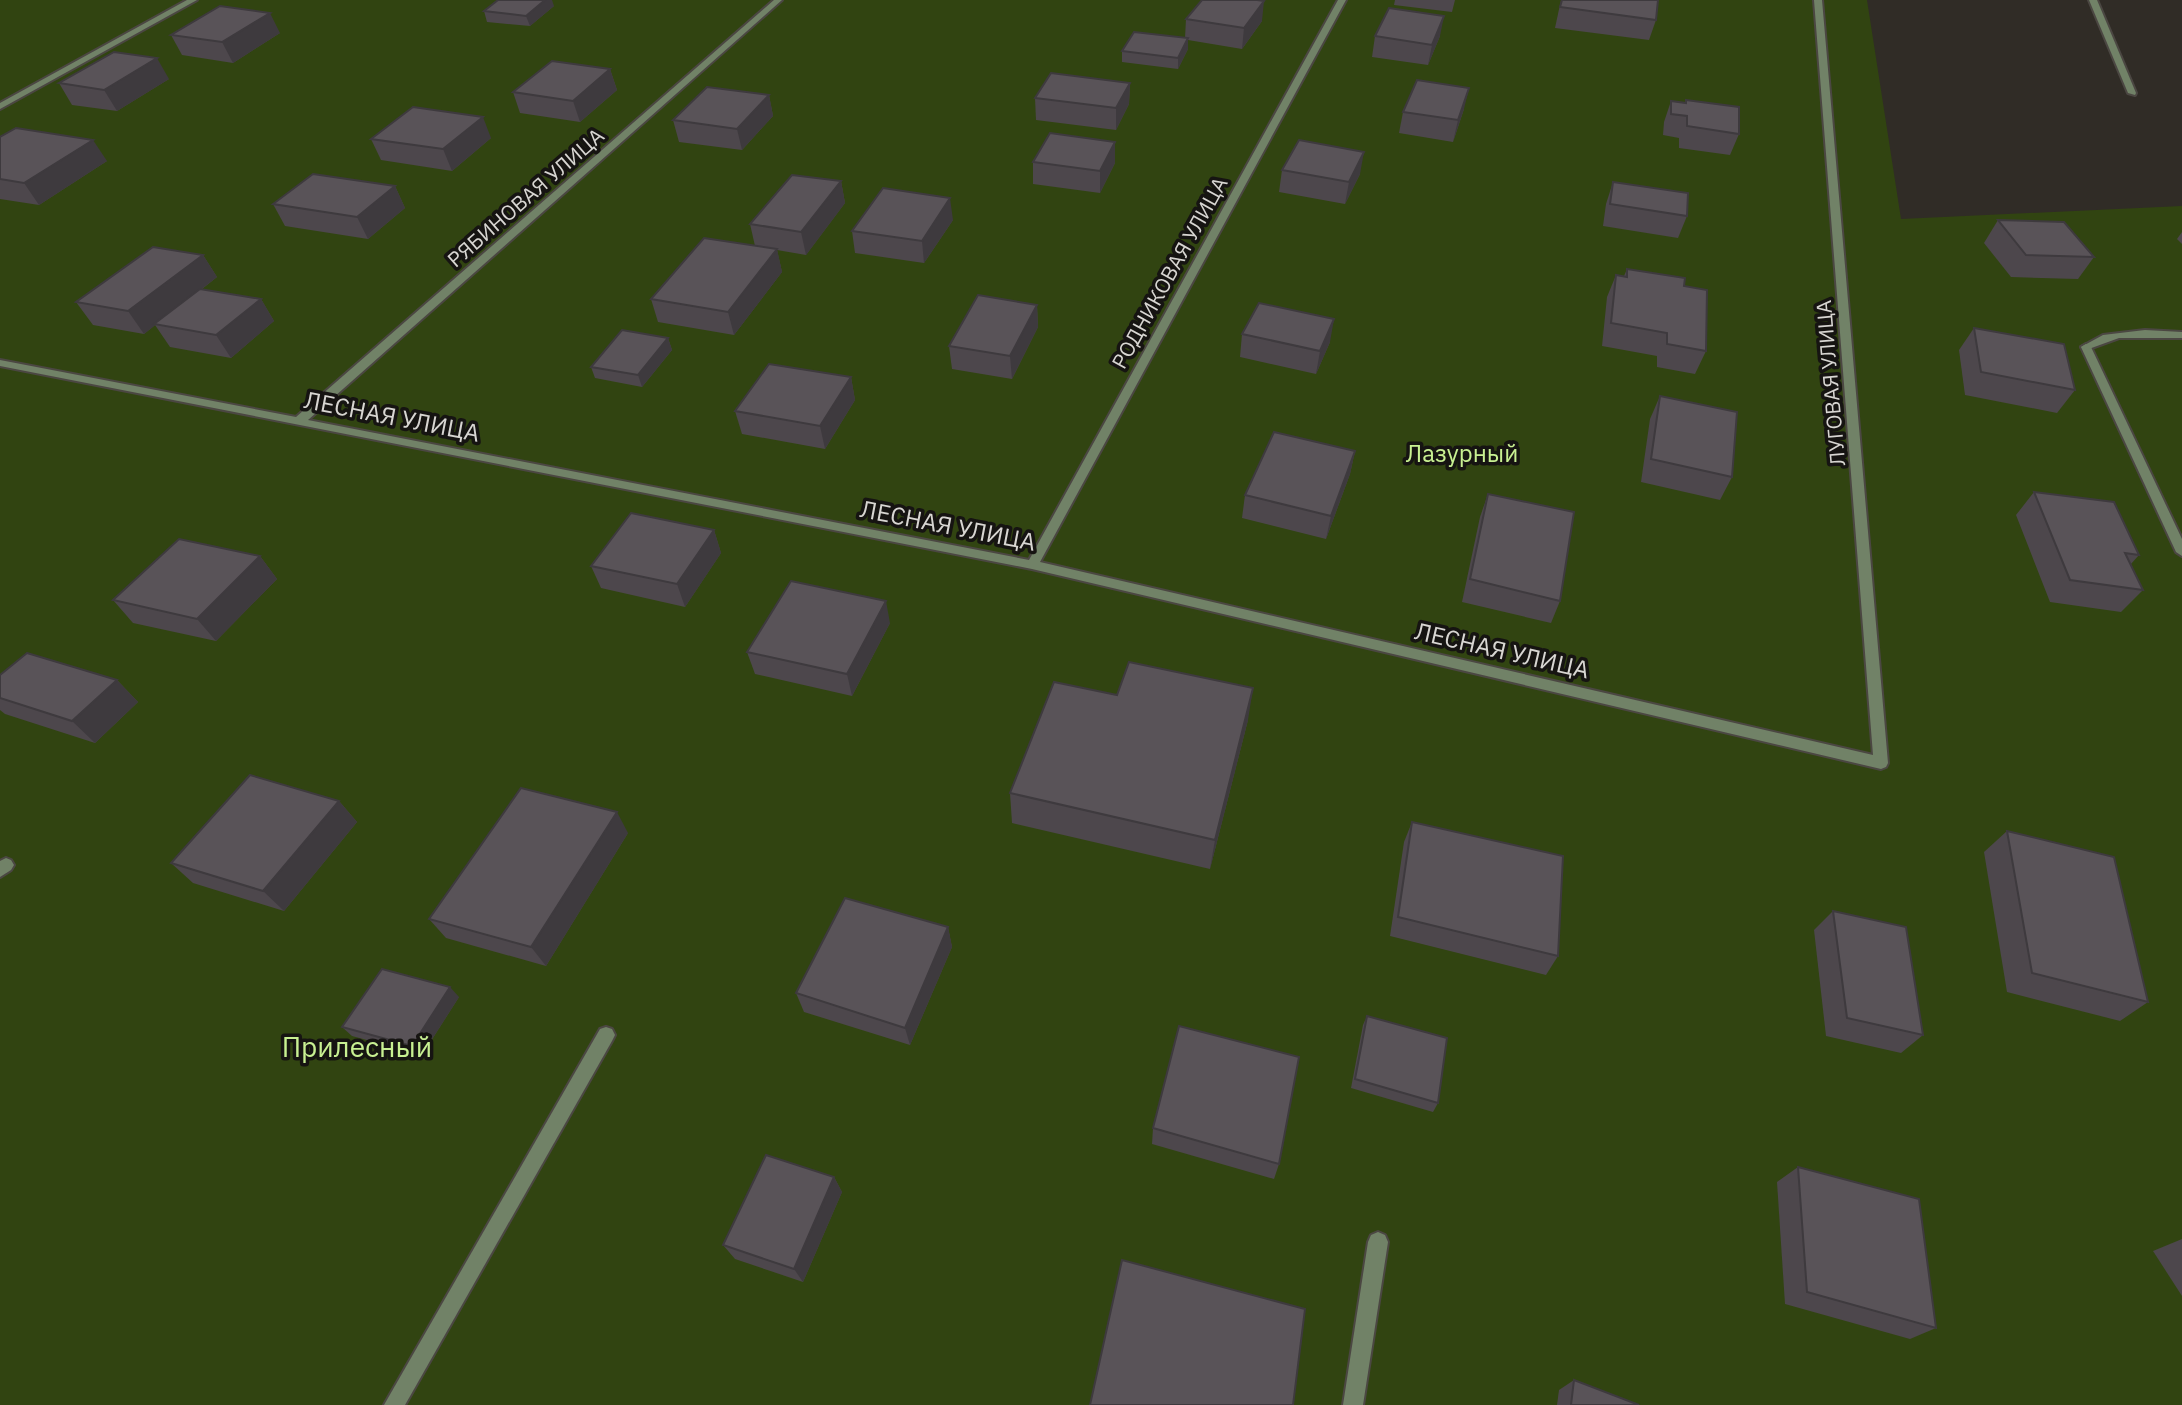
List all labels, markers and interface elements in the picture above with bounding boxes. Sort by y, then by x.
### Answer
street label: РЯБИНОВАЯ УЛИЦА [441,121,610,273]
street label: РОДНИКОВАЯ УЛИЦА [1105,172,1234,373]
street label: ЛУГОВАЯ УЛИЦА [1809,299,1851,467]
street label: ЛЕСНАЯ УЛИЦА [302,383,483,449]
park label: Лазурный [1406,437,1518,469]
street label: ЛЕСНАЯ УЛИЦА [858,492,1039,558]
street label: ЛЕСНАЯ УЛИЦА [1412,614,1593,686]
park label: Прилесный [282,1028,432,1065]

